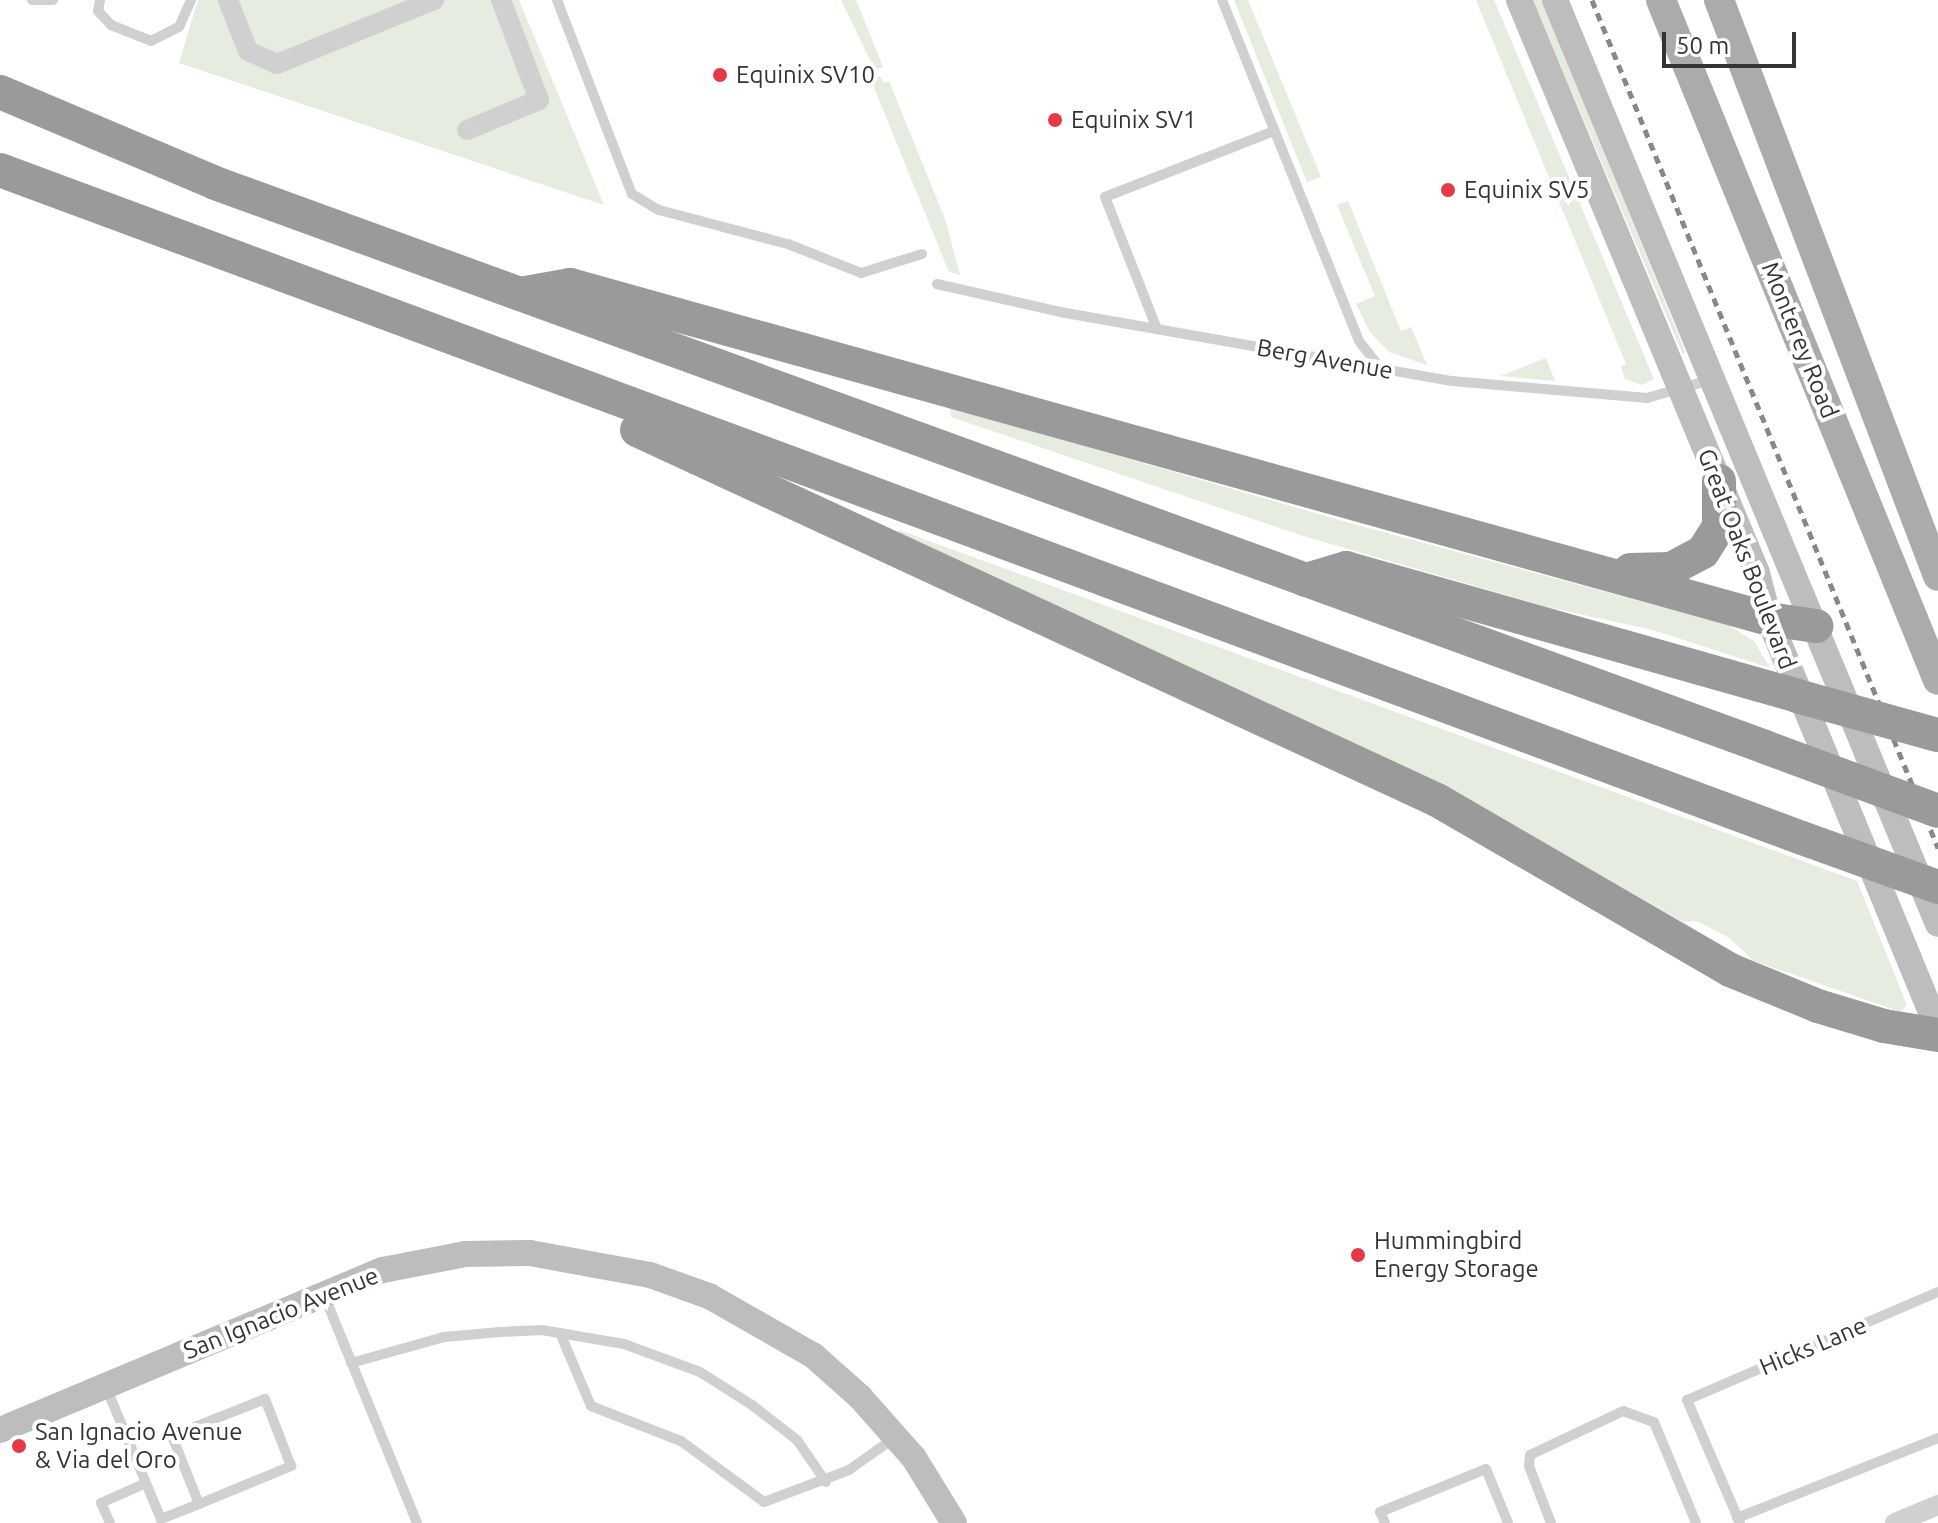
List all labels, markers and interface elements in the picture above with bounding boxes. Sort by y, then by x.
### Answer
scale bar [1666,16,1800,66]
text: 50 m [1676,32,1729,59]
place label: Equinix SV10 [736,61,875,89]
marker: Equinix SV10 [711,66,729,84]
place label: Equinix SV1 [1071,106,1196,134]
marker: Equinix SV1 [1046,111,1064,129]
place label: Equinix SV5 [1464,176,1589,204]
marker: Equinix SV5 [1439,181,1457,199]
street label: Monterey Road [1756,258,1844,422]
street label: Berg Avenue [1255,333,1395,385]
street label: Great Oaks Boulevard [1692,445,1802,673]
place label: Hummingbird Energy Storage [1374,1227,1539,1283]
marker: Hummingbird Energy Storage [1349,1246,1367,1264]
street label: San Ignacio Avenue [179,1261,383,1365]
street label: Hicks Lane [1755,1311,1871,1381]
place label: San Ignacio Avenue & Via del Oro [35,1418,243,1474]
marker: San Ignacio Avenue & Via del Oro [10,1437,28,1455]

